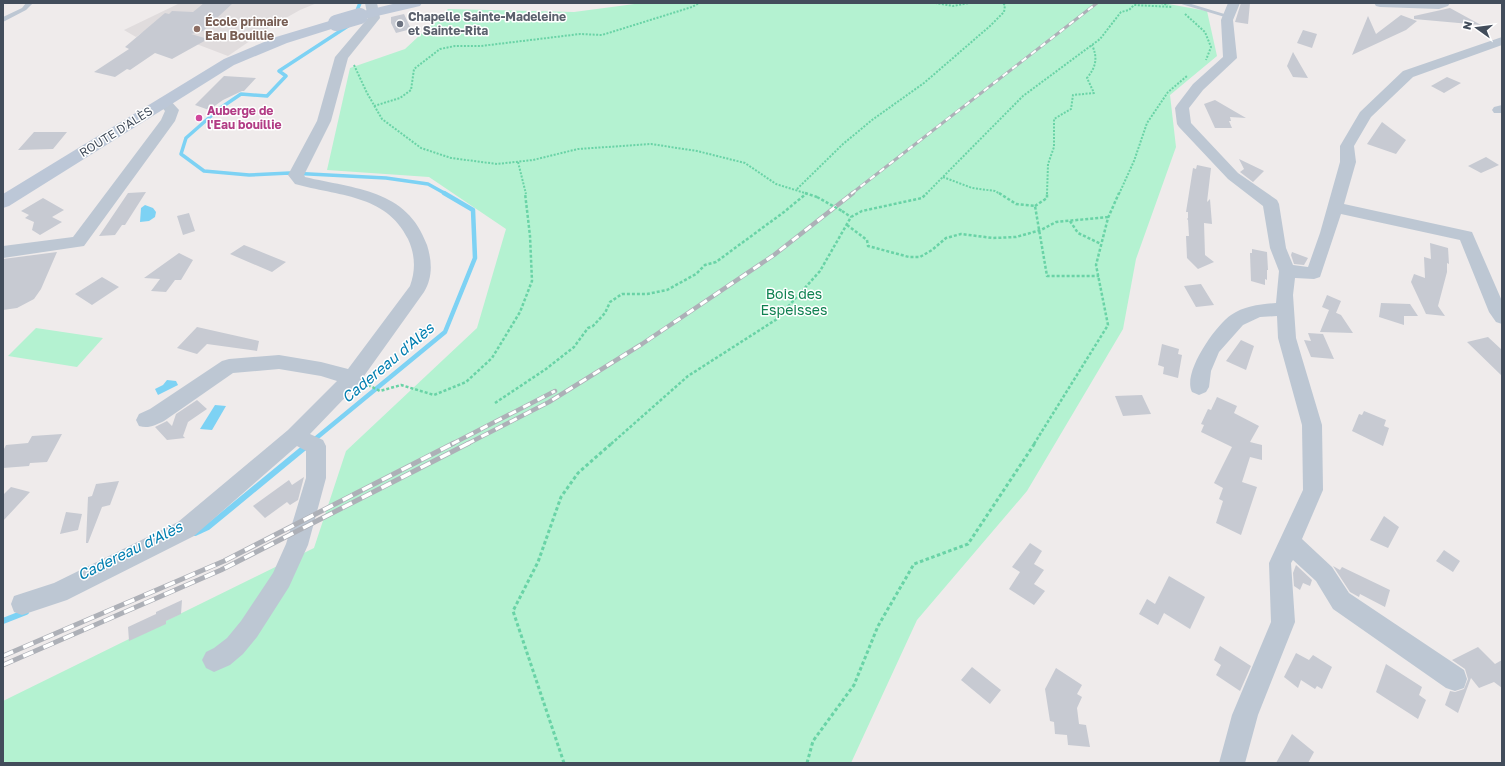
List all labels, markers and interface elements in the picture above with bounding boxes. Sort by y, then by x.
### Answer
north arrow [1457,8,1497,48]
place label: Chapelle Sainte-Madeleine et Sainte-Rita [408,9,566,38]
place label: École primaire Eau Bouillie [205,14,288,43]
marker: Chapelle Sainte-Madeleine et Sainte-Rita [395,19,405,29]
text: N [1459,20,1474,31]
marker: École primaire Eau Bouillie [192,24,202,34]
street label: ROUTE D'ALÈS [76,103,155,160]
place label: Auberge de l'Eau bouillie [207,103,282,132]
marker: Auberge de l'Eau bouillie [194,113,204,123]
park label: Bois des Espeisses [761,285,827,318]
water label: Cadereau d'Alès [338,318,438,406]
water label: Cadereau d'Alès [74,516,186,583]

